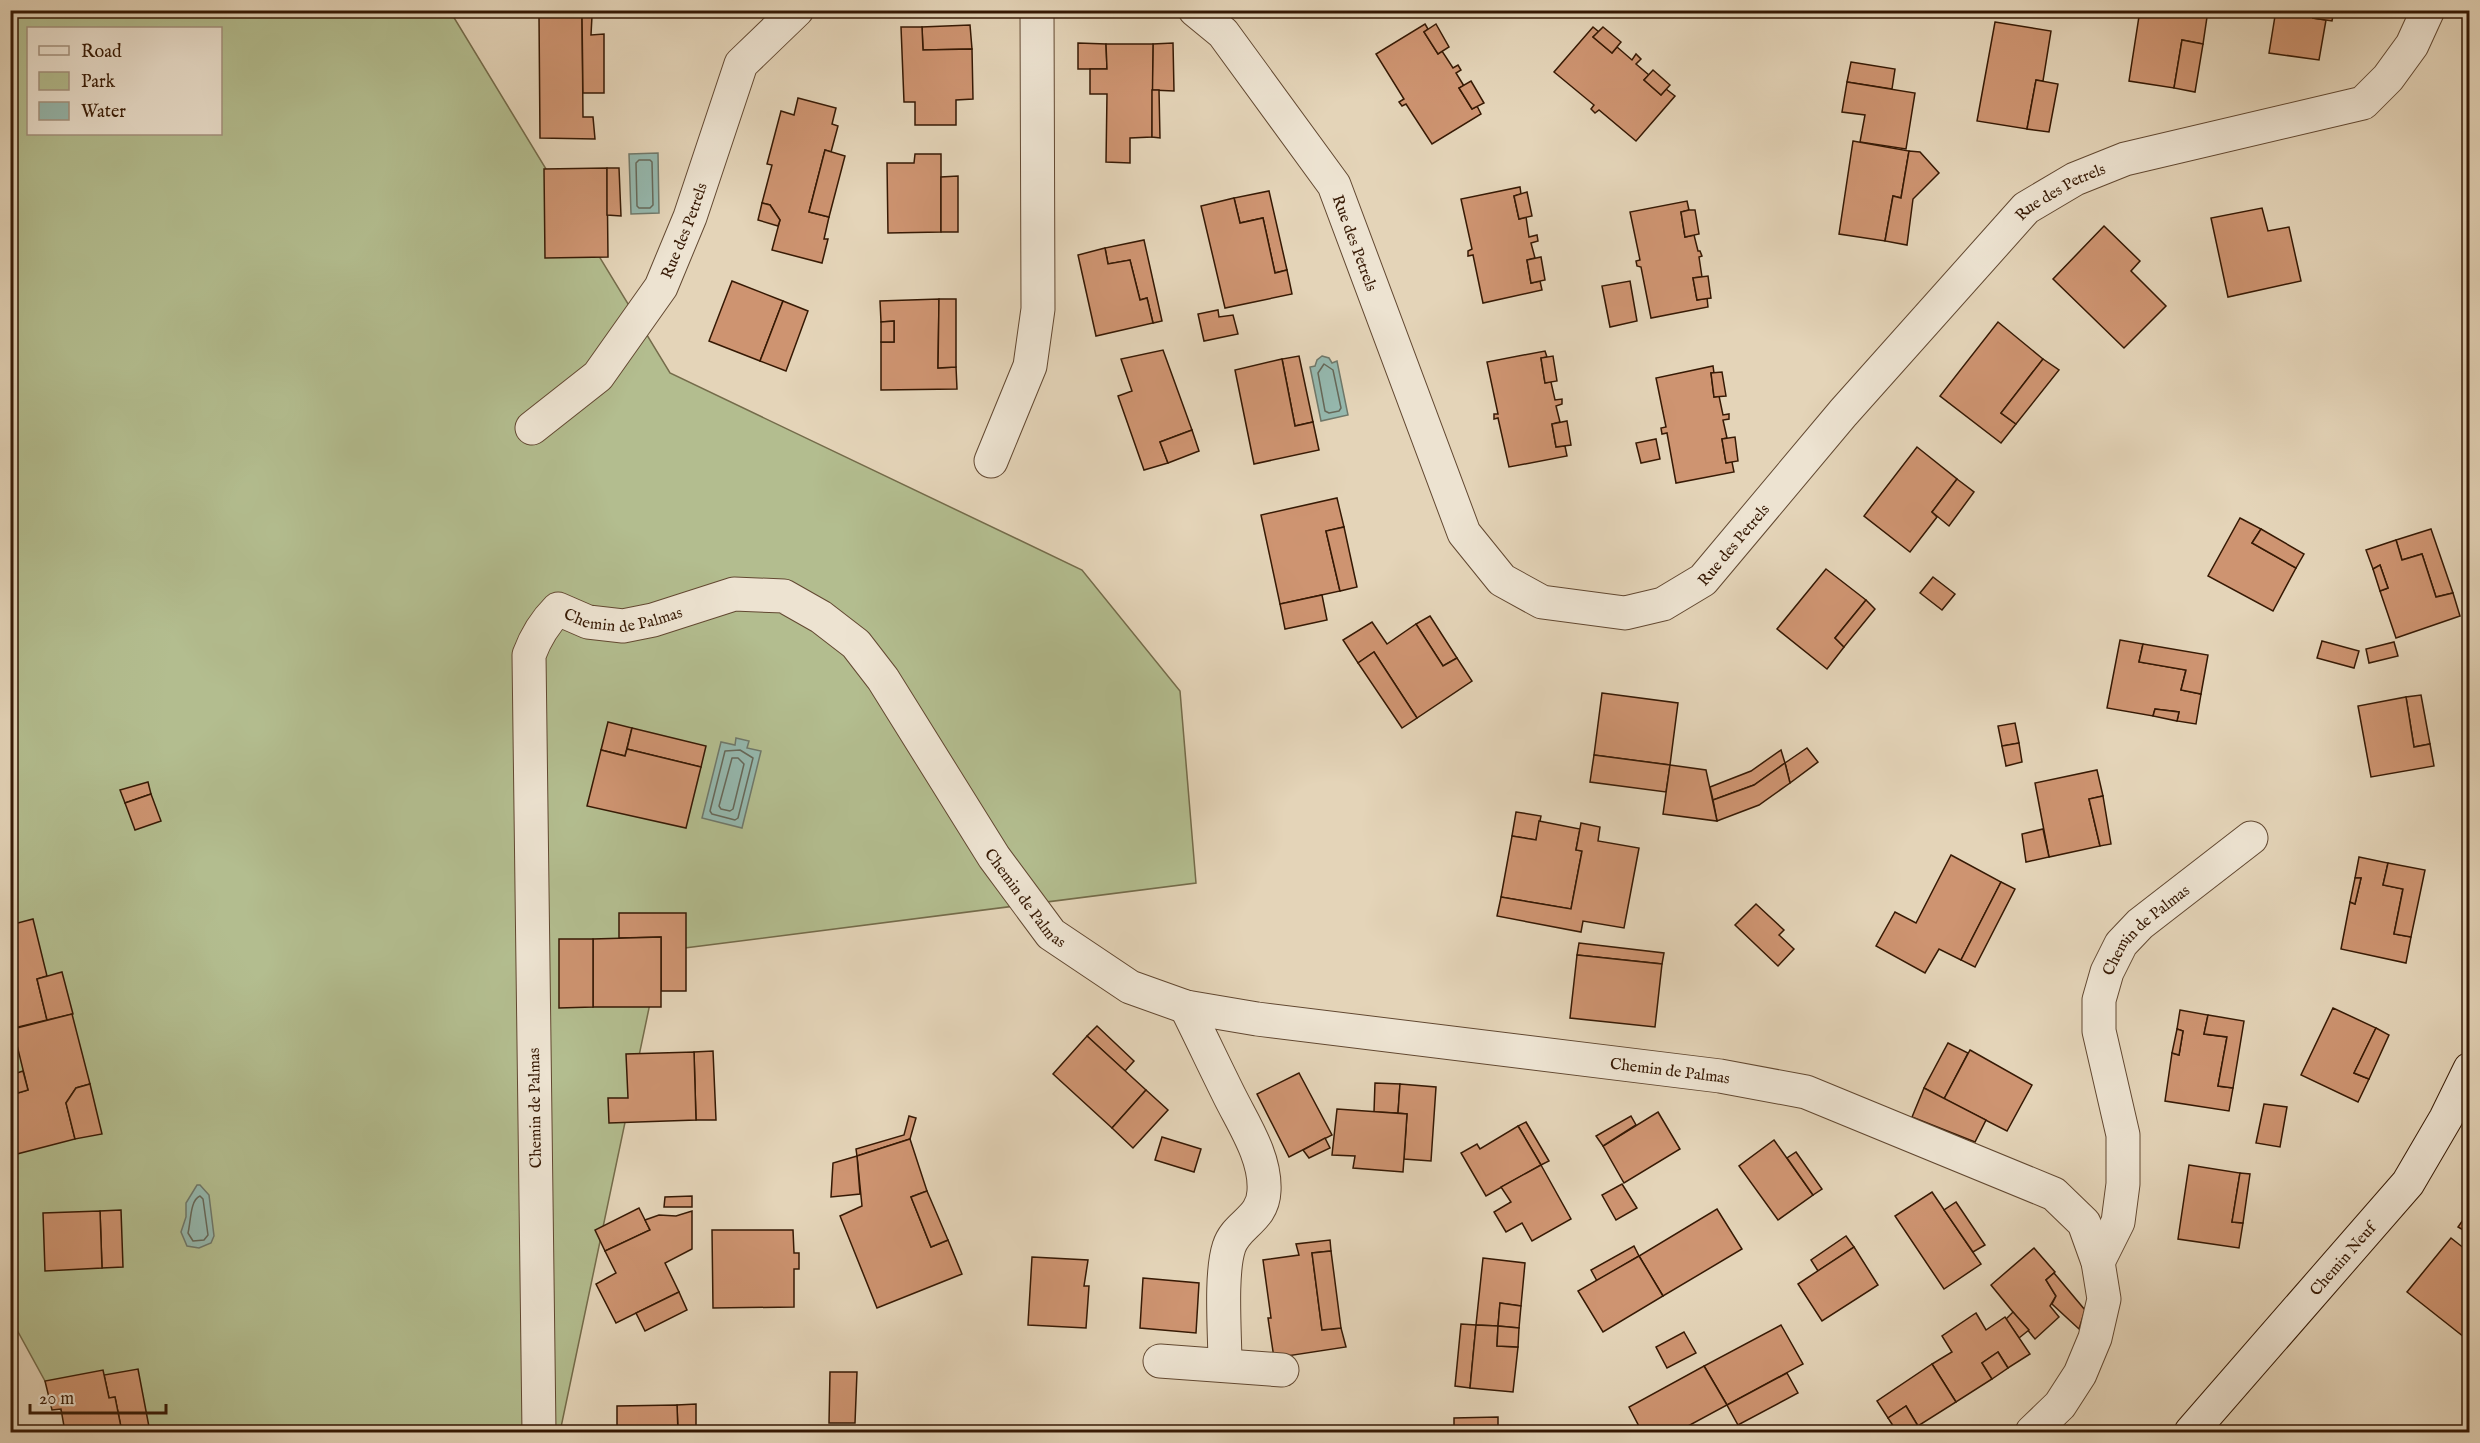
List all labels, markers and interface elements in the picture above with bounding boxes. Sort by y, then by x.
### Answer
legend [27,27,222,135]
text: Road [81,41,122,64]
text: Park [81,71,116,94]
text: Water [81,101,126,124]
street label: Rue des Petrels [2011,160,2109,226]
street label: Rue des Petrels [658,180,713,282]
street label: Rue des Petrels [1327,192,1381,295]
street label: Rue des Petrels [1694,500,1775,591]
street label: Chemin de Palmas [563,599,683,619]
text: Chemin de Palmas [560,603,686,639]
street label: Chemin de Palmas [979,845,1069,953]
street label: Chemin de Palmas [2099,881,2195,979]
street label: Chemin de Palmas [525,1047,547,1168]
street label: Chemin de Palmas [1609,1055,1732,1090]
street label: Chemin Neuf [2306,1217,2383,1301]
scale bar [30,1377,166,1415]
text: 20 m [39,1388,74,1411]

